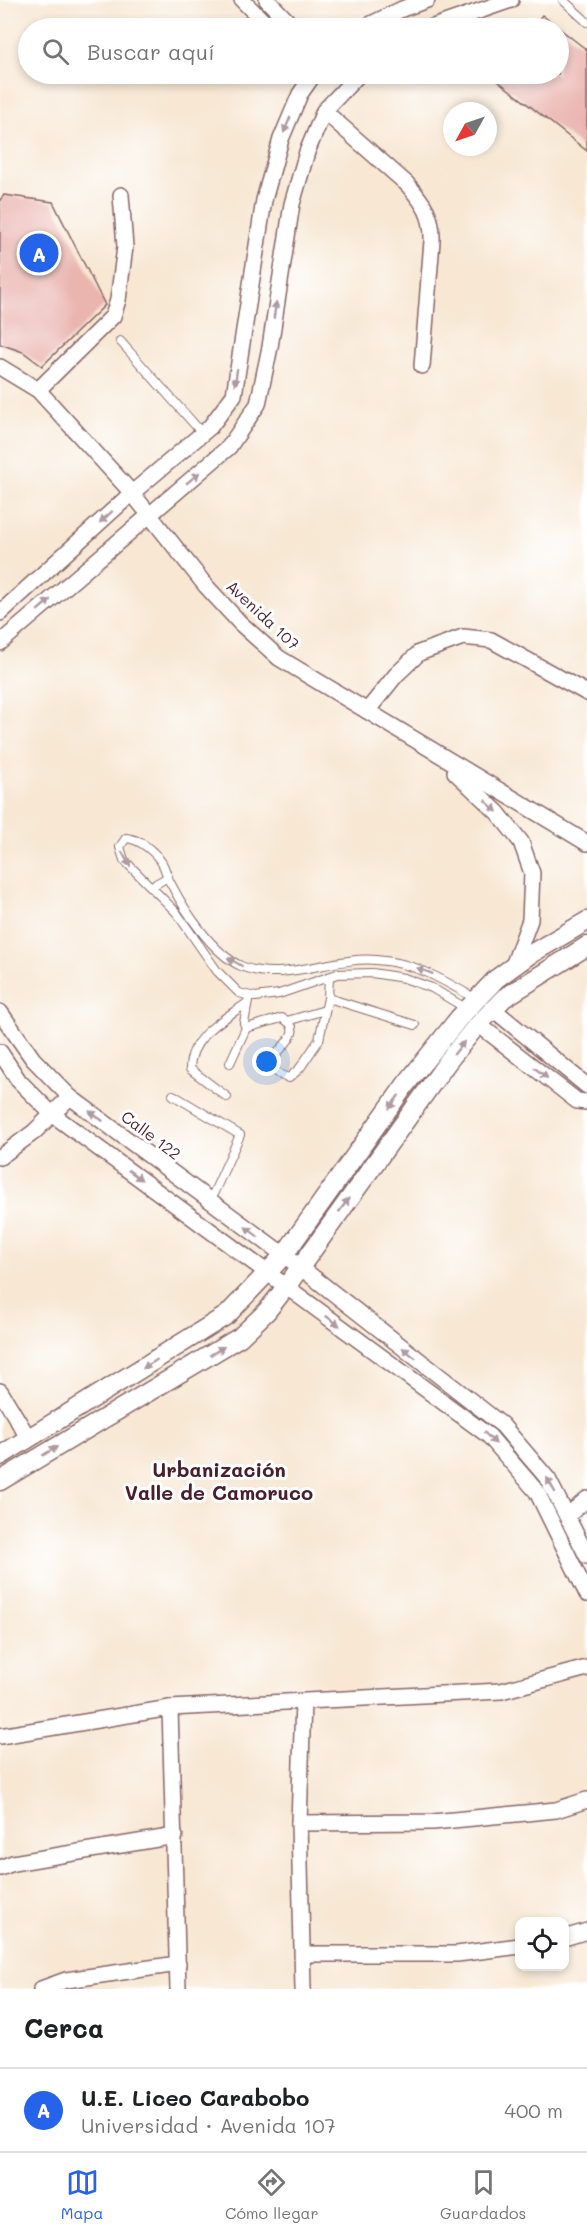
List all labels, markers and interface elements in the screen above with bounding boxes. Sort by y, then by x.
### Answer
search box [18,18,569,84]
icon: search [39,35,72,68]
text: Buscar aquí [87,37,215,66]
north arrow [443,102,497,156]
one-way arrow [282,117,292,135]
pin: A [20,230,58,276]
one-way arrow [271,301,280,320]
one-way arrow [232,368,241,387]
one-way arrow [185,472,200,485]
one-way arrow [99,510,114,523]
street label: Avenida 107 [222,575,304,654]
one-way arrow [36,598,52,611]
one-way arrow [484,799,498,813]
one-way arrow [121,851,131,868]
one-way arrow [227,956,243,967]
one-way arrow [416,966,434,976]
one-way arrow [452,1040,464,1055]
your location [252,1047,281,1076]
one-way arrow [533,1067,549,1080]
one-way arrow [388,1094,400,1109]
street label: Calle 122 [117,1105,185,1164]
one-way arrow [88,1110,104,1122]
one-way arrow [127,1169,142,1181]
one-way arrow [338,1198,350,1214]
one-way arrow [245,1226,261,1238]
one-way arrow [326,1315,341,1327]
one-way arrow [209,1346,226,1356]
one-way arrow [401,1346,417,1359]
one-way arrow [141,1358,158,1369]
one-way arrow [482,1431,497,1445]
one-way arrow [42,1446,58,1457]
district label: Urbanización Valle de Camoruco [125,1456,313,1505]
one-way arrow [545,1477,556,1493]
map controls [515,1917,569,1971]
button: locate [515,1917,569,1971]
text: Cerca [24,2011,104,2045]
text: U.E. Liceo Carabobo [81,2083,309,2112]
text: A [37,2097,50,2123]
text: 400 m [504,2097,563,2123]
text: Universidad · Avenida 107 [81,2112,336,2138]
tab: Mapa [61,2166,103,2223]
tab: Cómo llegar [225,2166,318,2223]
tab: Guardados [440,2166,526,2223]

